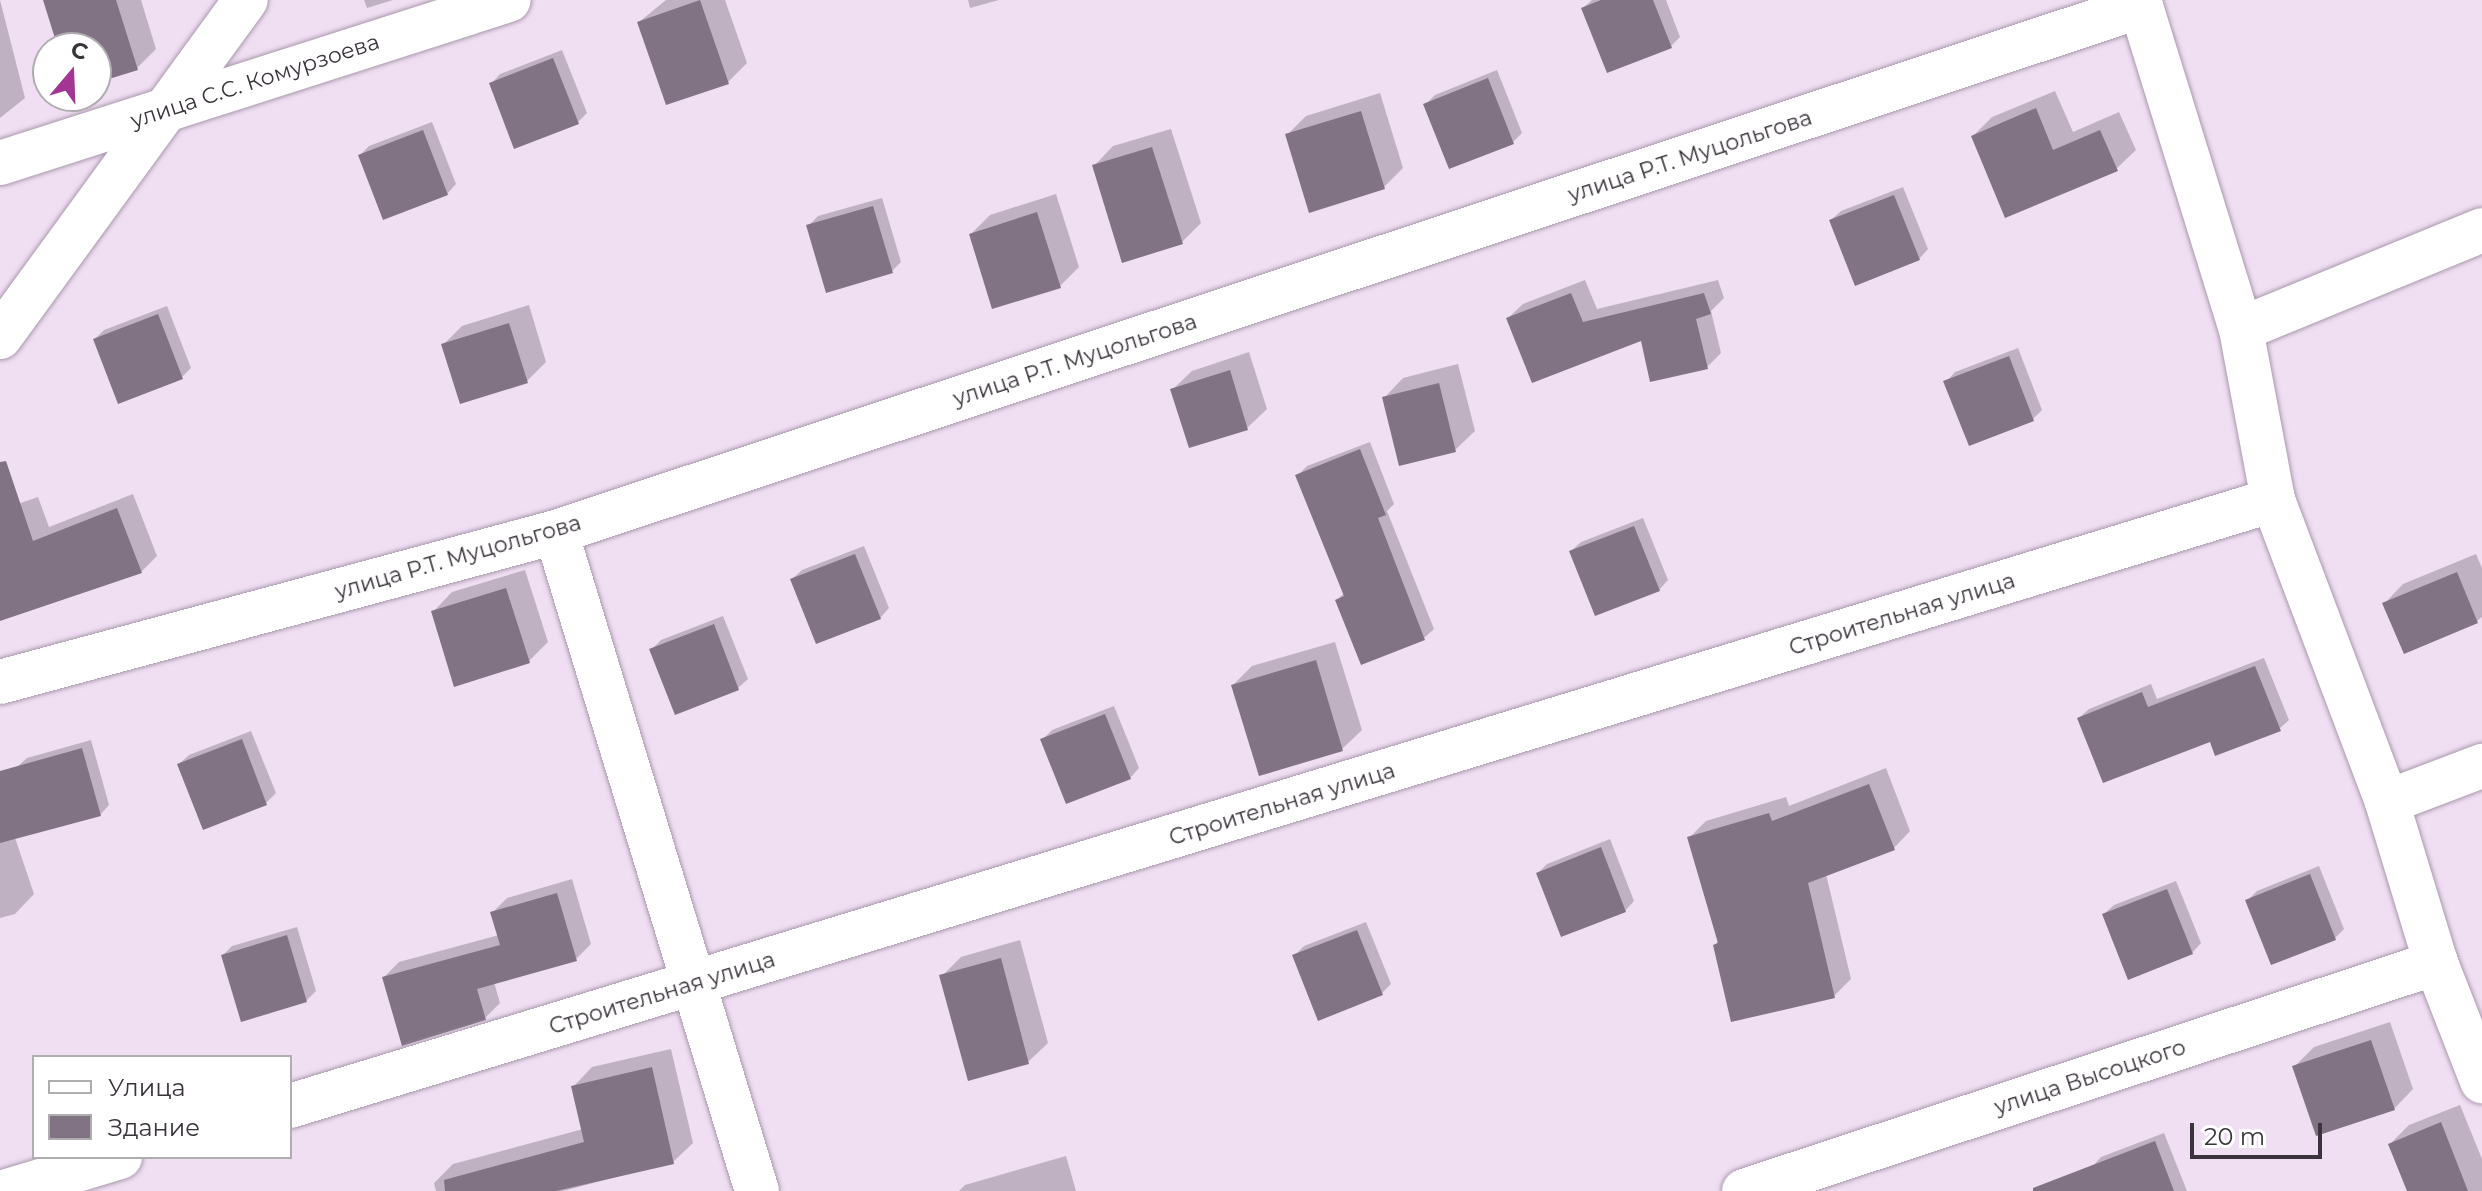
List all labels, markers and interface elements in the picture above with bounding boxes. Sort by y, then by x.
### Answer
street label: улица С.С. Комурзоева [127,28,383,134]
north arrow [32,32,112,112]
text: С [67,35,91,66]
street label: улица Р.Т. Муцольгова [1565,104,1815,208]
street label: улица Р.Т. Муцольгова [950,308,1200,412]
street label: улица Р.Т. Муцольгова [332,509,584,605]
street label: Строительная улица [1786,567,2018,661]
street label: Строительная улица [1166,757,1398,851]
street label: Строительная улица [546,946,778,1040]
street label: улица Высоцкого [1991,1034,2189,1120]
legend [32,1055,292,1159]
text: Улица [108,1073,186,1102]
scale bar [2194,1107,2326,1157]
text: Здание [108,1113,200,1142]
text: 20 m [2204,1122,2265,1151]

